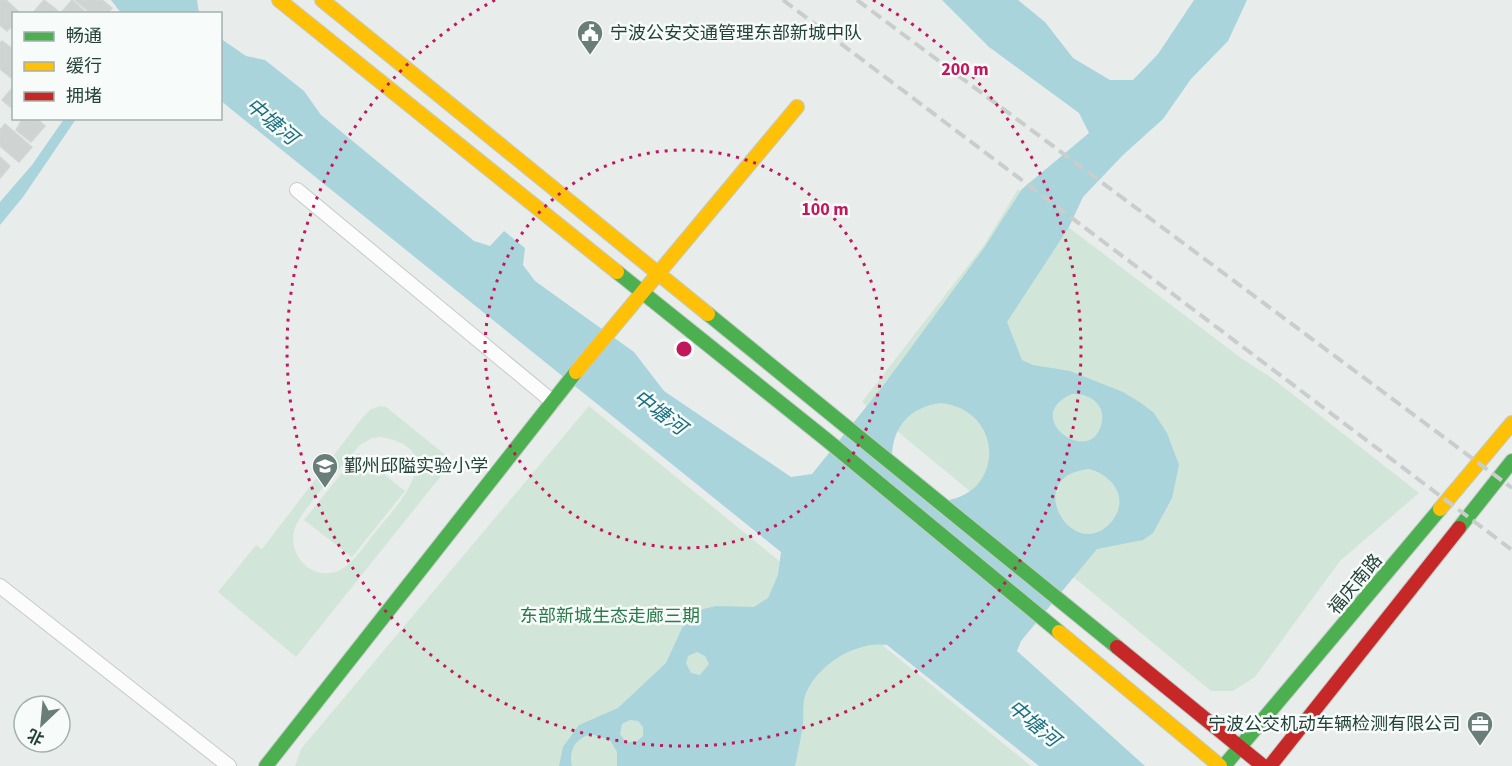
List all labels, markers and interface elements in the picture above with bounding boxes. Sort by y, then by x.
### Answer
legend [12,12,222,120]
public building icon: 宁波公安交通管理东部新城中队 [575,18,605,56]
place label: 宁波公安交通管理东部新城中队 [610,21,862,46]
text: 畅通 [66,24,102,49]
text: 缓行 [66,54,102,79]
text: 200 m [941,57,989,82]
text: 拥堵 [66,84,102,109]
water label: 中塘河 [239,92,306,154]
text: 100 m [801,197,849,222]
centre of rings [674,339,694,359]
water label: 中塘河 [627,384,695,444]
school or university icon: 鄞州邱隘实验小学 [310,451,340,489]
place label: 鄞州邱隘实验小学 [344,454,488,479]
street label: 福庆南路 [1323,549,1388,620]
park label: 东部新城生态走廊三期 [520,604,700,629]
north arrow [12,694,72,754]
water label: 中塘河 [1001,694,1068,756]
office icon: 宁波公交机动车辆检测有限公司 [1465,709,1495,747]
place label: 宁波公交机动车辆检测有限公司 [1208,712,1460,737]
text: 北 [24,723,48,750]

